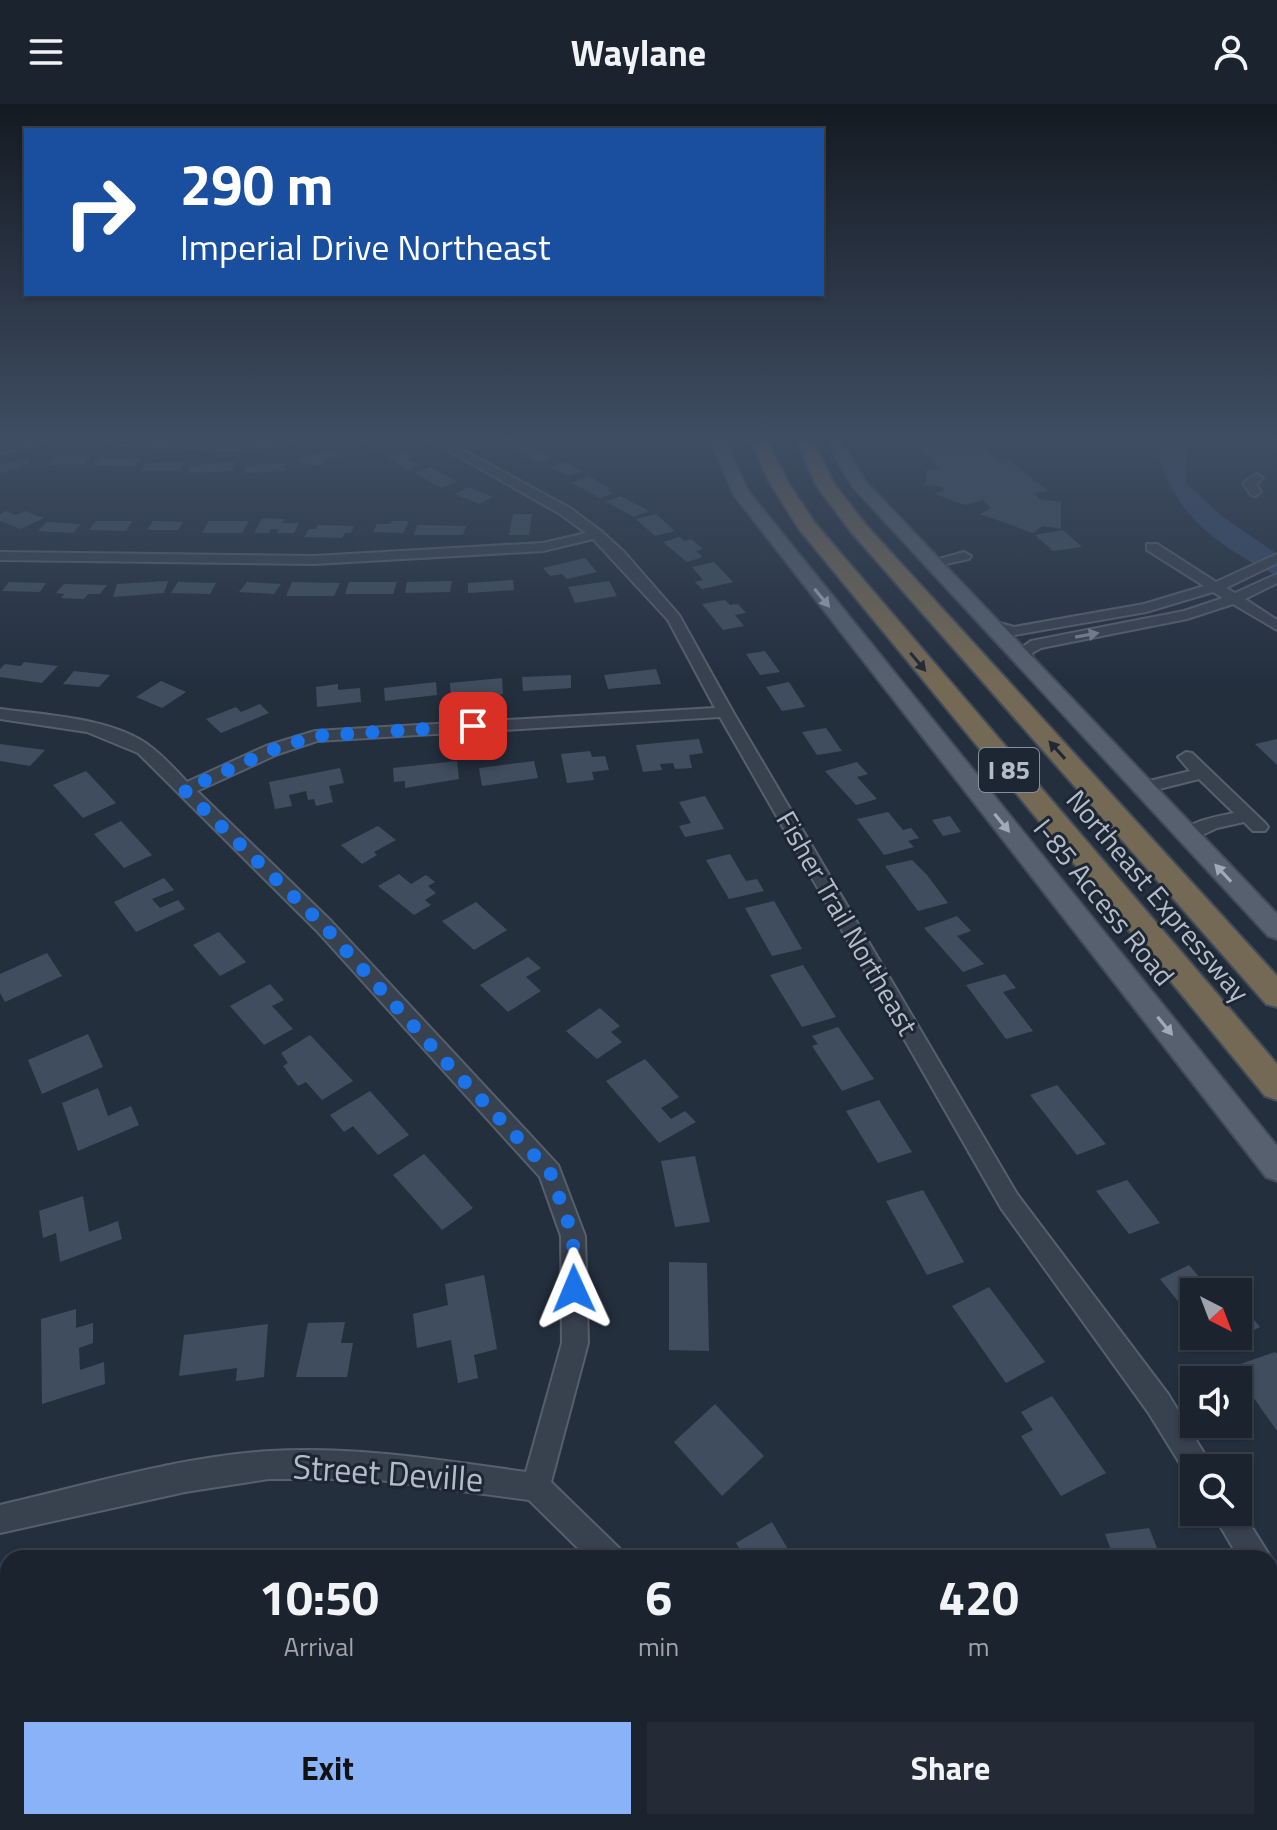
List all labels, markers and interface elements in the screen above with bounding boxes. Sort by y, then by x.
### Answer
text: Waylane [571,25,706,80]
icon: menu [24,30,68,74]
icon: person [1209,30,1253,74]
text: 290 m [180,142,333,227]
icon: right [48,160,152,264]
text: Imperial Drive Northeast [180,219,551,274]
one-way arrow [814,588,830,608]
one-way arrow [1075,629,1100,641]
one-way arrow [909,652,927,672]
pin [439,692,507,760]
icon: arrive [451,704,495,748]
one-way arrow [1048,741,1066,760]
road number: I 85 [979,748,1039,792]
street label: Northeast Expressway [1056,780,1260,1011]
street label: Fisher Trail Northeast [766,803,929,1043]
street label: I-85 Access Road [1023,809,1185,995]
one-way arrow [994,812,1011,833]
one-way arrow [1215,864,1233,883]
one-way arrow [1156,1015,1173,1035]
position arrow [532,1247,616,1331]
north arrow [1180,1278,1252,1350]
map controls [1180,1278,1252,1526]
button: sound [1180,1366,1252,1438]
street label: Street Deville [291,1439,485,1505]
button: search [1180,1454,1252,1526]
text: 10:50 [259,1561,379,1634]
text: 6 [645,1561,672,1634]
text: 420 [938,1561,1019,1634]
text: Arrival [284,1627,354,1666]
text: min [638,1627,679,1666]
text: m [968,1627,990,1666]
button: Exit [24,1722,631,1814]
button: Share [647,1722,1254,1814]

